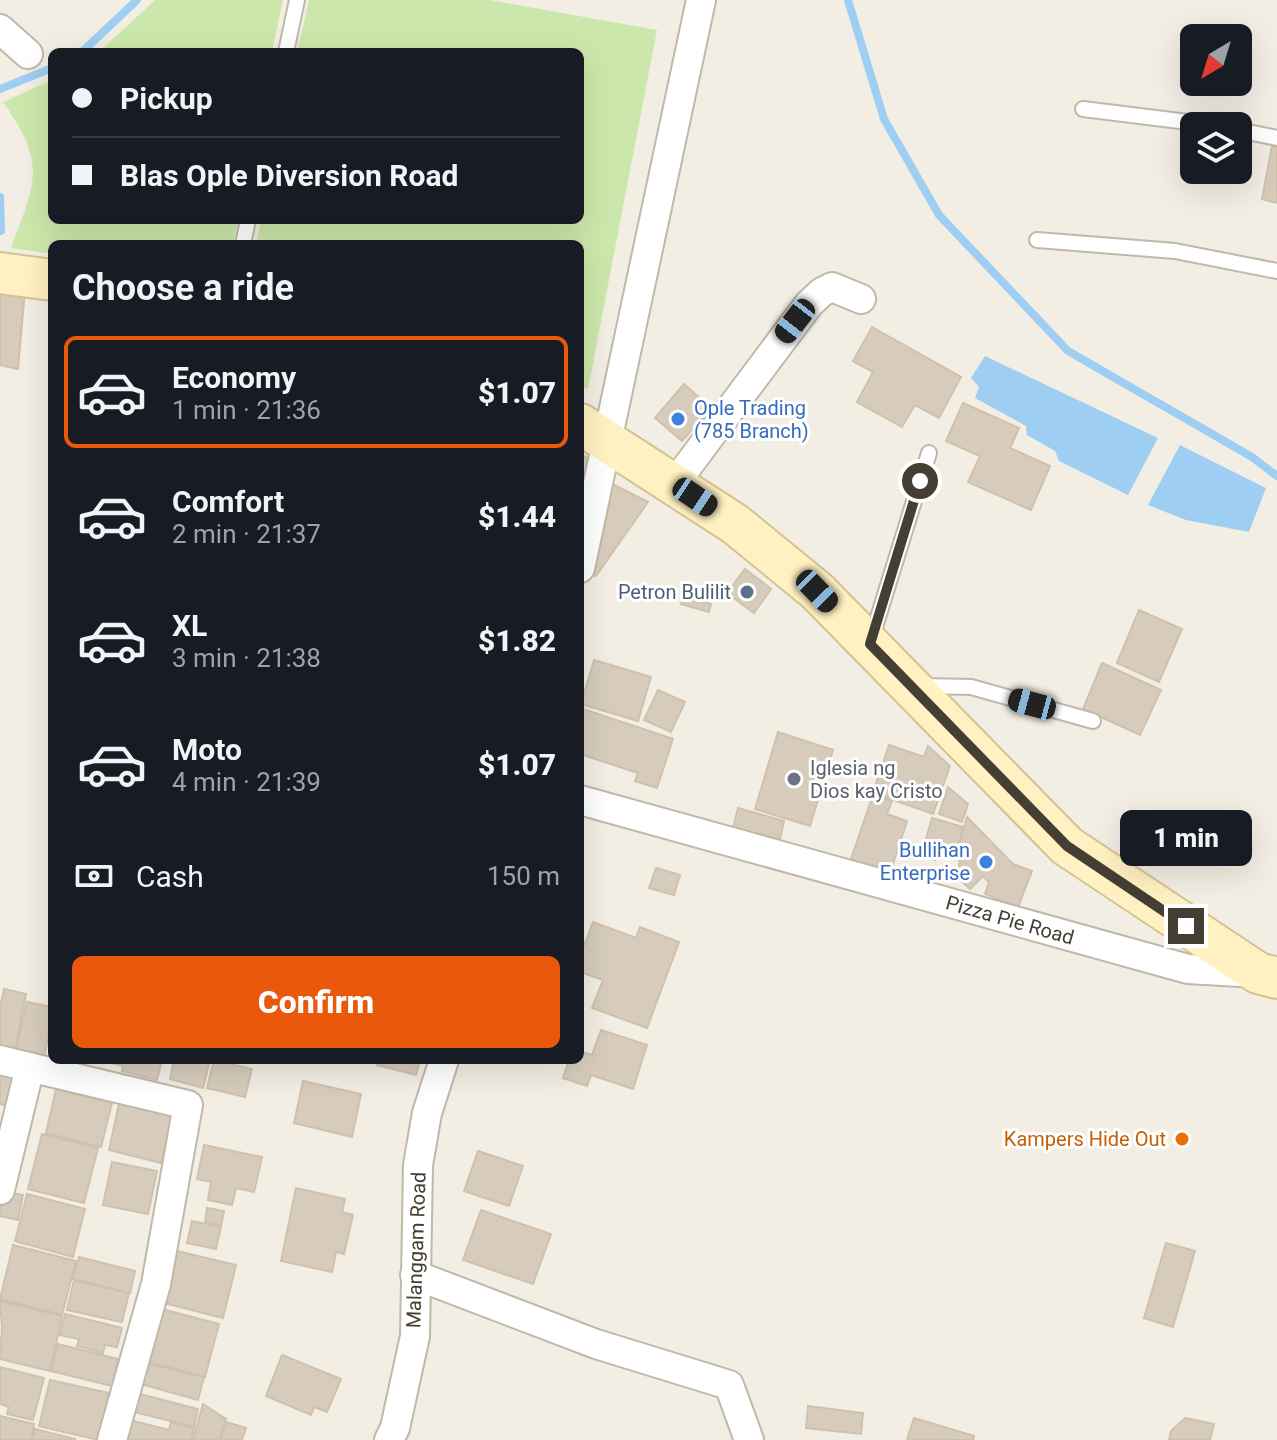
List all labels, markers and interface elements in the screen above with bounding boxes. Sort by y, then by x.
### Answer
north arrow [1180,24,1252,96]
map controls [1180,24,1252,184]
text: Pickup [120,81,213,116]
button: layers [1180,112,1252,184]
text: Blas Ople Diversion Road [120,158,458,193]
text: Choose a ride [72,267,294,309]
car [771,295,819,347]
icon: car [76,356,148,428]
text: Economy [172,360,296,395]
text: $1.07 [478,375,556,410]
text: 1 min · 21:36 [172,395,321,425]
place label: Ople Trading (785 Branch) [694,396,809,443]
marker: Ople Trading (785 Branch) [669,410,687,428]
route start [902,463,938,499]
car [668,474,722,520]
icon: car [76,480,148,552]
text: Comfort [172,484,284,519]
text: $1.44 [478,499,556,534]
text: 2 min · 21:37 [172,519,321,549]
car [792,565,842,617]
place label: Petron Bulilit [618,580,731,604]
marker: Petron Bulilit [738,583,756,601]
icon: car [76,604,148,676]
text: XL [172,608,207,643]
text: $1.82 [478,623,556,658]
text: 3 min · 21:38 [172,643,321,673]
car [1006,686,1058,722]
icon: car [76,728,148,800]
text: Moto [172,732,242,767]
text: $1.07 [478,747,556,782]
place label: Iglesia ng Dios kay Cristo [810,756,943,803]
text: 4 min · 21:39 [172,767,321,797]
marker: Iglesia ng Dios kay Cristo [785,770,803,788]
callout: 1 min [1120,810,1252,866]
text: 1 min [1153,823,1219,853]
place label: Bullihan Enterprise [880,838,970,885]
marker: Bullihan Enterprise [977,853,995,871]
icon: cash [72,854,116,898]
text: Cash [136,859,204,894]
text: 150 m [487,861,560,891]
street label: Pizza Pie Road [943,890,1077,950]
route end [1168,908,1204,944]
button: Confirm [72,956,560,1048]
place label: Kampers Hide Out [1004,1127,1166,1151]
marker: Kampers Hide Out [1173,1130,1191,1148]
street label: Malanggam Road [401,1171,431,1329]

